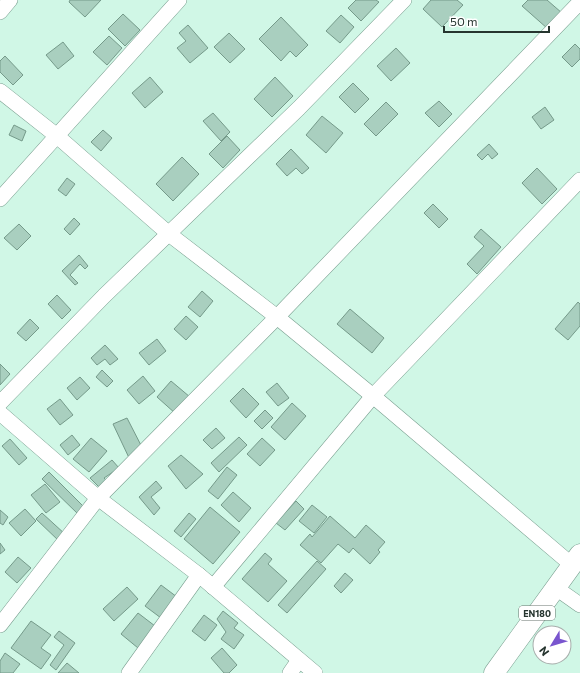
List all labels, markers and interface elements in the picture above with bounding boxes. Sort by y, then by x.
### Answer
scale bar [444,8,549,34]
text: 50 m [450,14,478,28]
road number: EN180 [519,606,555,620]
north arrow [532,625,572,665]
text: N [536,644,551,659]

